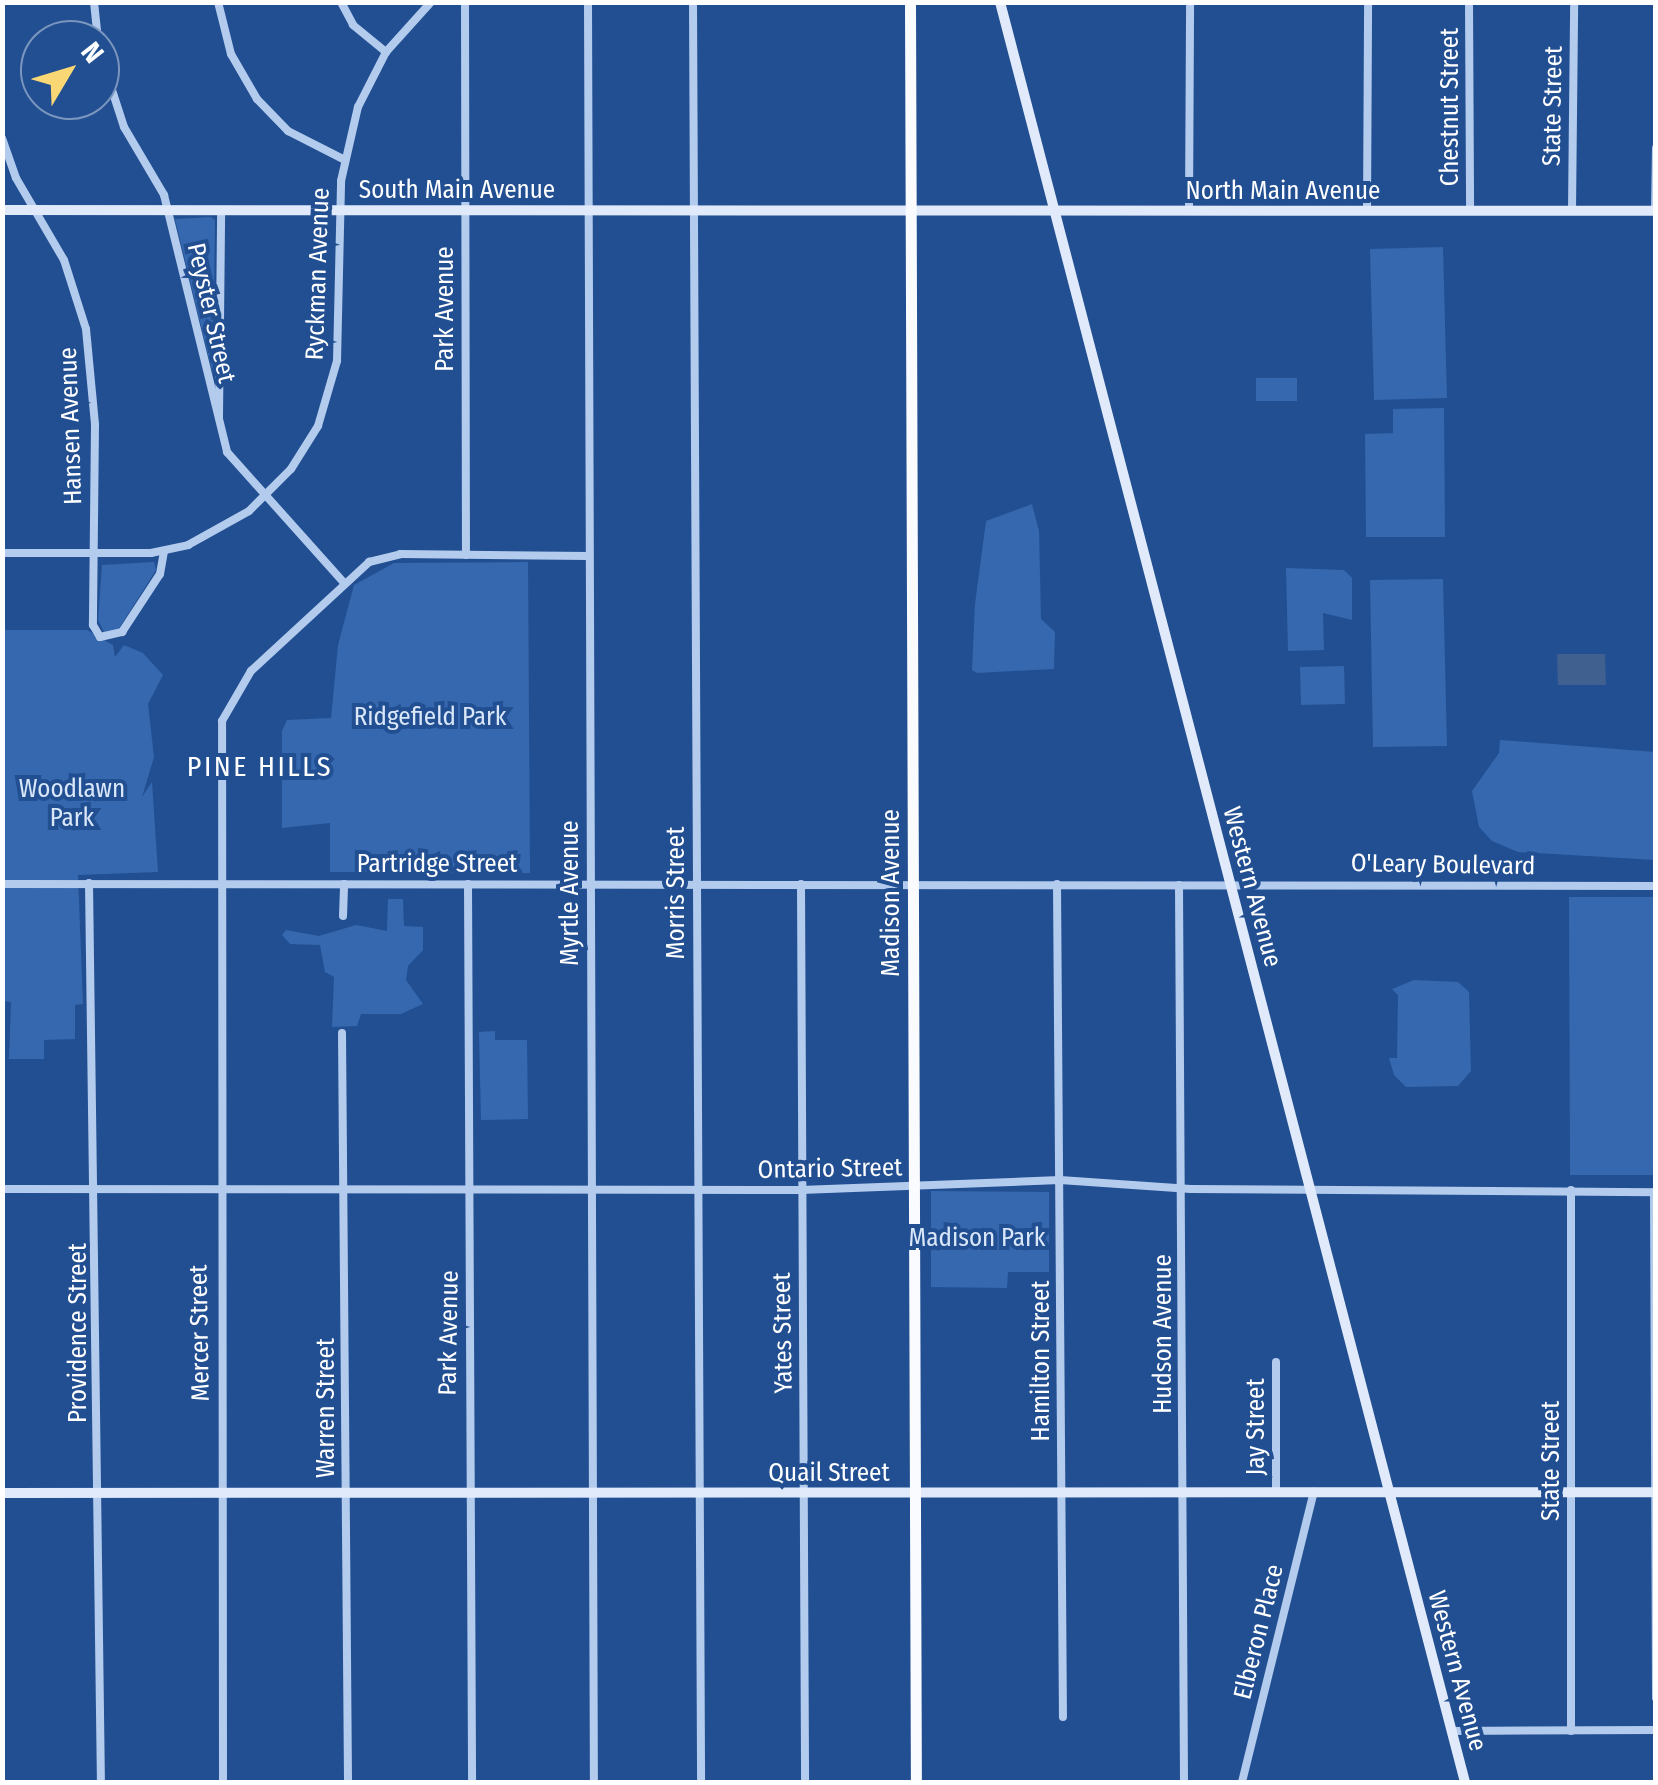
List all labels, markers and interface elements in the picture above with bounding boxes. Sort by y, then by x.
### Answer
north arrow [20,20,120,120]
street label: Chestnut Street [1435,28,1465,186]
text: N [74,36,111,69]
street label: State Street [1537,46,1569,166]
street label: South Main Avenue [359,175,555,205]
street label: North Main Avenue [1186,176,1380,206]
street label: Ryckman Avenue [300,187,336,361]
street label: Peyster Street [180,240,242,386]
street label: Park Avenue [430,246,460,372]
street label: Hansen Avenue [53,347,89,505]
park label: Ridgefield Park [354,702,506,732]
district label: PINE HILLS [187,750,333,784]
park label: Woodlawn Park [19,775,125,834]
street label: Western Avenue [1216,804,1288,970]
street label: Madison Avenue [876,809,906,977]
street label: Myrtle Avenue [555,820,585,966]
street label: Morris Street [661,827,691,959]
street label: O'Leary Boulevard [1351,848,1535,882]
street label: Partridge Street [357,849,517,879]
street label: Ontario Street [757,1153,903,1185]
park label: Madison Park [909,1223,1045,1253]
street label: Providence Street [63,1243,93,1423]
street label: Hudson Avenue [1148,1254,1178,1414]
street label: Mercer Street [184,1264,216,1402]
street label: Park Avenue [433,1270,465,1396]
street label: Yates Street [767,1272,799,1394]
street label: Hamilton Street [1026,1281,1056,1441]
street label: Warren Street [311,1338,341,1478]
street label: Jay Street [1241,1378,1271,1476]
street label: State Street [1536,1401,1566,1521]
street label: Quail Street [768,1458,890,1488]
street label: Elberon Place [1228,1561,1290,1703]
street label: Western Avenue [1421,1588,1493,1754]

